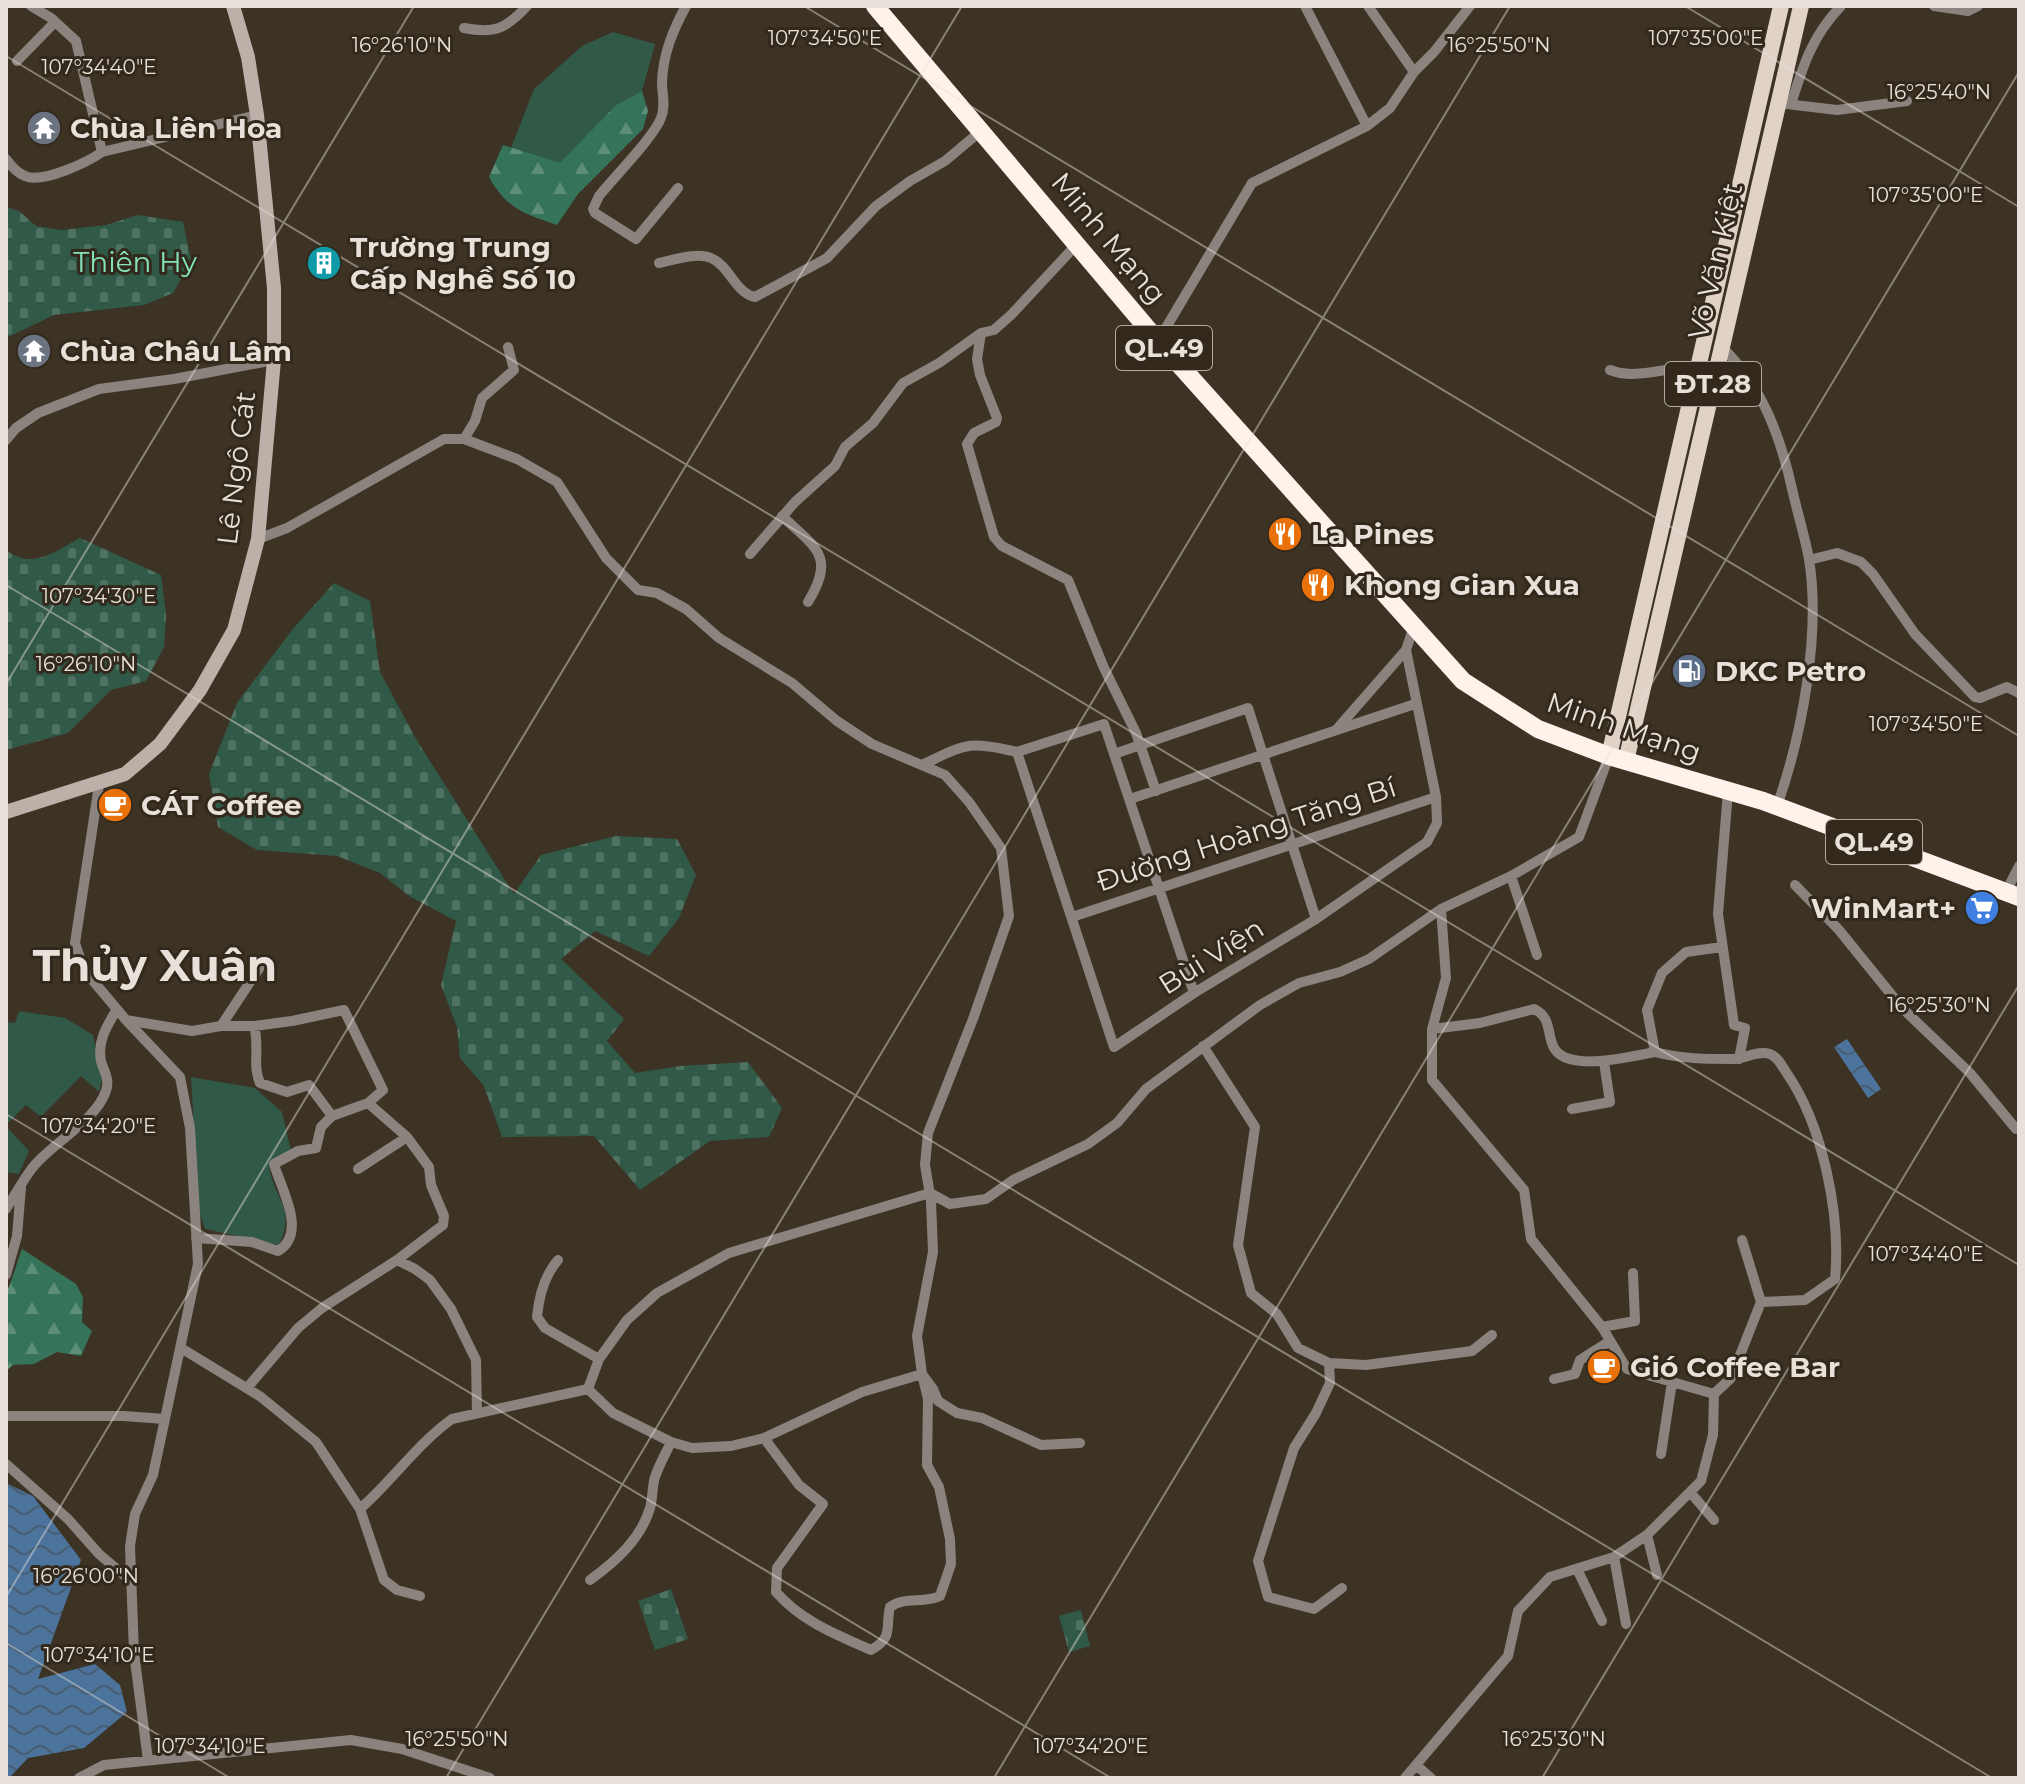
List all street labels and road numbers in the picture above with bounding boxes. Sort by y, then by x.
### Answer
street label: Minh Mạng [1044,165,1174,311]
street label: Võ Văn Kiệt [1681,180,1749,342]
road number: QL.49 [1116,326,1212,370]
road number: ĐT.28 [1665,362,1761,406]
street label: Lê Ngô Cát [210,389,262,547]
street label: Minh Mạng [1542,685,1706,769]
street label: Đường Hoàng Tăng Bí [1092,769,1401,898]
road number: QL.49 [1826,820,1922,864]
street label: Bùi Viện [1152,911,1270,1001]

